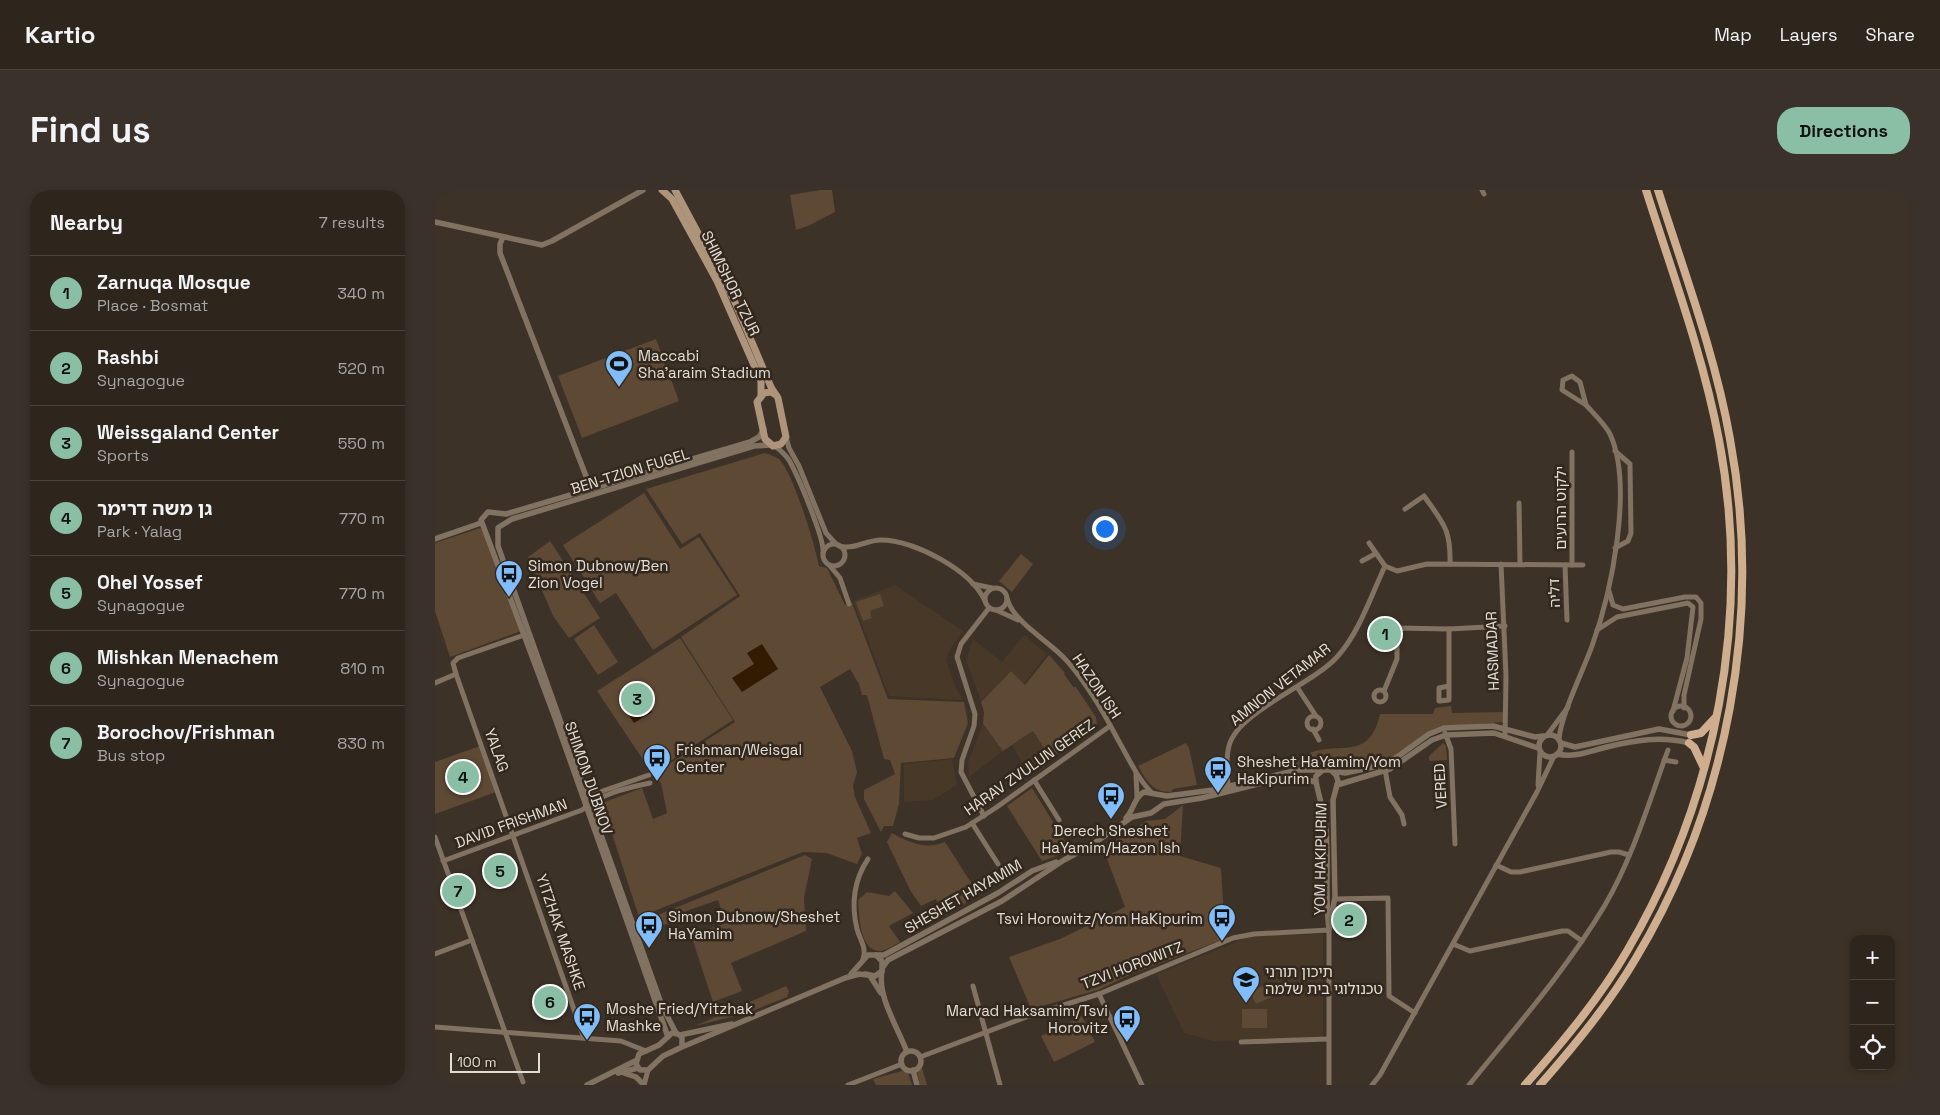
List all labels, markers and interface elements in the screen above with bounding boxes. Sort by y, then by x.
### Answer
text: Kartio [25,19,95,50]
text: Map [1714,23,1752,46]
text: Layers [1780,23,1837,46]
text: Share [1865,23,1915,46]
button: Directions [1777,107,1910,154]
text: Find us [30,108,151,152]
text: Nearby [50,209,123,236]
text: 7 results [319,212,385,233]
street label: SHIMSHOR TZUR [697,227,765,339]
text: Zarnuqa Mosque [97,270,251,295]
text: 1 [62,283,70,304]
text: 340 m [337,283,385,304]
text: Place · Bosmat [97,295,208,316]
text: Rashbi [97,345,159,370]
place label: Maccabi Sha'araim Stadium [638,346,771,382]
sports icon: Maccabi Sha'araim Stadium [604,349,634,388]
text: 2 [61,358,71,379]
text: 520 m [338,358,385,379]
text: Synagogue [97,370,185,391]
text: Weissgaland Center [97,420,279,445]
text: 3 [61,433,71,454]
text: 550 m [338,433,385,454]
street label: BEN-TZION FUGEL [568,444,692,498]
text: Sports [97,445,149,466]
street label: ילקוט הרועים [1551,466,1570,550]
text: גן משה דרימר [97,496,212,521]
text: 4 [61,508,71,529]
text: 770 m [339,508,385,529]
your location [1092,516,1118,542]
text: Park · Yalag [97,521,182,542]
place label: Simon Dubnow/Ben Zion Vogel [528,556,669,592]
bus stop icon: Simon Dubnow/Ben Zion Vogel [494,559,524,598]
text: Ohel Yossef [97,570,203,595]
street label: דליה [1544,578,1564,608]
text: 5 [61,583,71,604]
text: 770 m [339,583,385,604]
text: Synagogue [97,595,185,616]
street label: HASMADAR [1481,611,1503,691]
pin: 1 [1369,615,1401,653]
street label: AMNON VETAMAR [1226,639,1334,729]
text: Mishkan Menachem [97,645,279,670]
street label: HAZON ISH [1068,650,1126,722]
text: 6 [61,658,71,679]
text: 810 m [340,658,385,679]
text: Synagogue [97,670,185,691]
pin: 3 [621,680,653,718]
street label: HARAV ZVULUN GEREZ [960,715,1098,819]
street label: SHIMON DUBNOV [561,719,617,837]
text: Borochov/Frishman [97,720,275,745]
street label: YALAG [480,726,514,774]
text: 7 [62,733,70,754]
text: 830 m [337,733,385,754]
place label: Frishman/Weisgal Center [676,740,802,776]
bus stop icon: Frishman/Weisgal Center [642,743,672,782]
text: Bus stop [97,745,165,766]
place label: Sheshet HaYamim/Yom HaKipurim [1237,752,1401,788]
bus stop icon: Sheshet HaYamim/Yom HaKipurim [1203,755,1233,794]
pin: 4 [447,758,479,796]
street label: VERED [1429,763,1451,809]
bus stop icon: Derech Sheshet HaYamim/Hazon Ish [1096,781,1126,820]
street label: DAVID FRISHMAN [452,794,570,852]
street label: YOM HAKIPURIM [1310,802,1330,916]
place label: Derech Sheshet HaYamim/Hazon Ish [1041,821,1181,857]
pin: 5 [484,852,516,890]
street label: SHESHET HAYAMIM [901,855,1025,937]
street label: YITZHAK MASHKE [532,871,590,993]
pin: 7 [442,872,474,910]
pin: 2 [1333,901,1365,939]
bus stop icon: Tsvi Horowitz/Yom HaKipurim [1207,903,1237,942]
place label: Simon Dubnow/Sheshet HaYamim [668,907,841,943]
place label: Tsvi Horowitz/Yom HaKipurim [996,909,1203,928]
bus stop icon: Simon Dubnow/Sheshet HaYamim [634,910,664,949]
map controls [1850,935,1895,1070]
button: + [1850,935,1895,980]
street label: TZVI HOROWITZ [1078,937,1186,993]
place label: תיכון תורני טכנולוגי בית שלמה [1265,962,1383,998]
school or university icon: תיכון תורני טכנולוגי בית שלמה [1231,965,1261,1004]
button: − [1850,980,1895,1025]
pin: 6 [534,983,566,1021]
place label: Moshe Fried/Yitzhak Mashke [606,999,753,1035]
place label: Marvad Haksamim/Tsvi Horovitz [946,1001,1108,1037]
bus stop icon: Moshe Fried/Yitzhak Mashke [572,1002,602,1041]
bus stop icon: Marvad Haksamim/Tsvi Horovitz [1112,1004,1142,1043]
button: locate [1850,1025,1895,1070]
scale bar [450,1050,540,1073]
text: 100 m [457,1053,496,1071]

